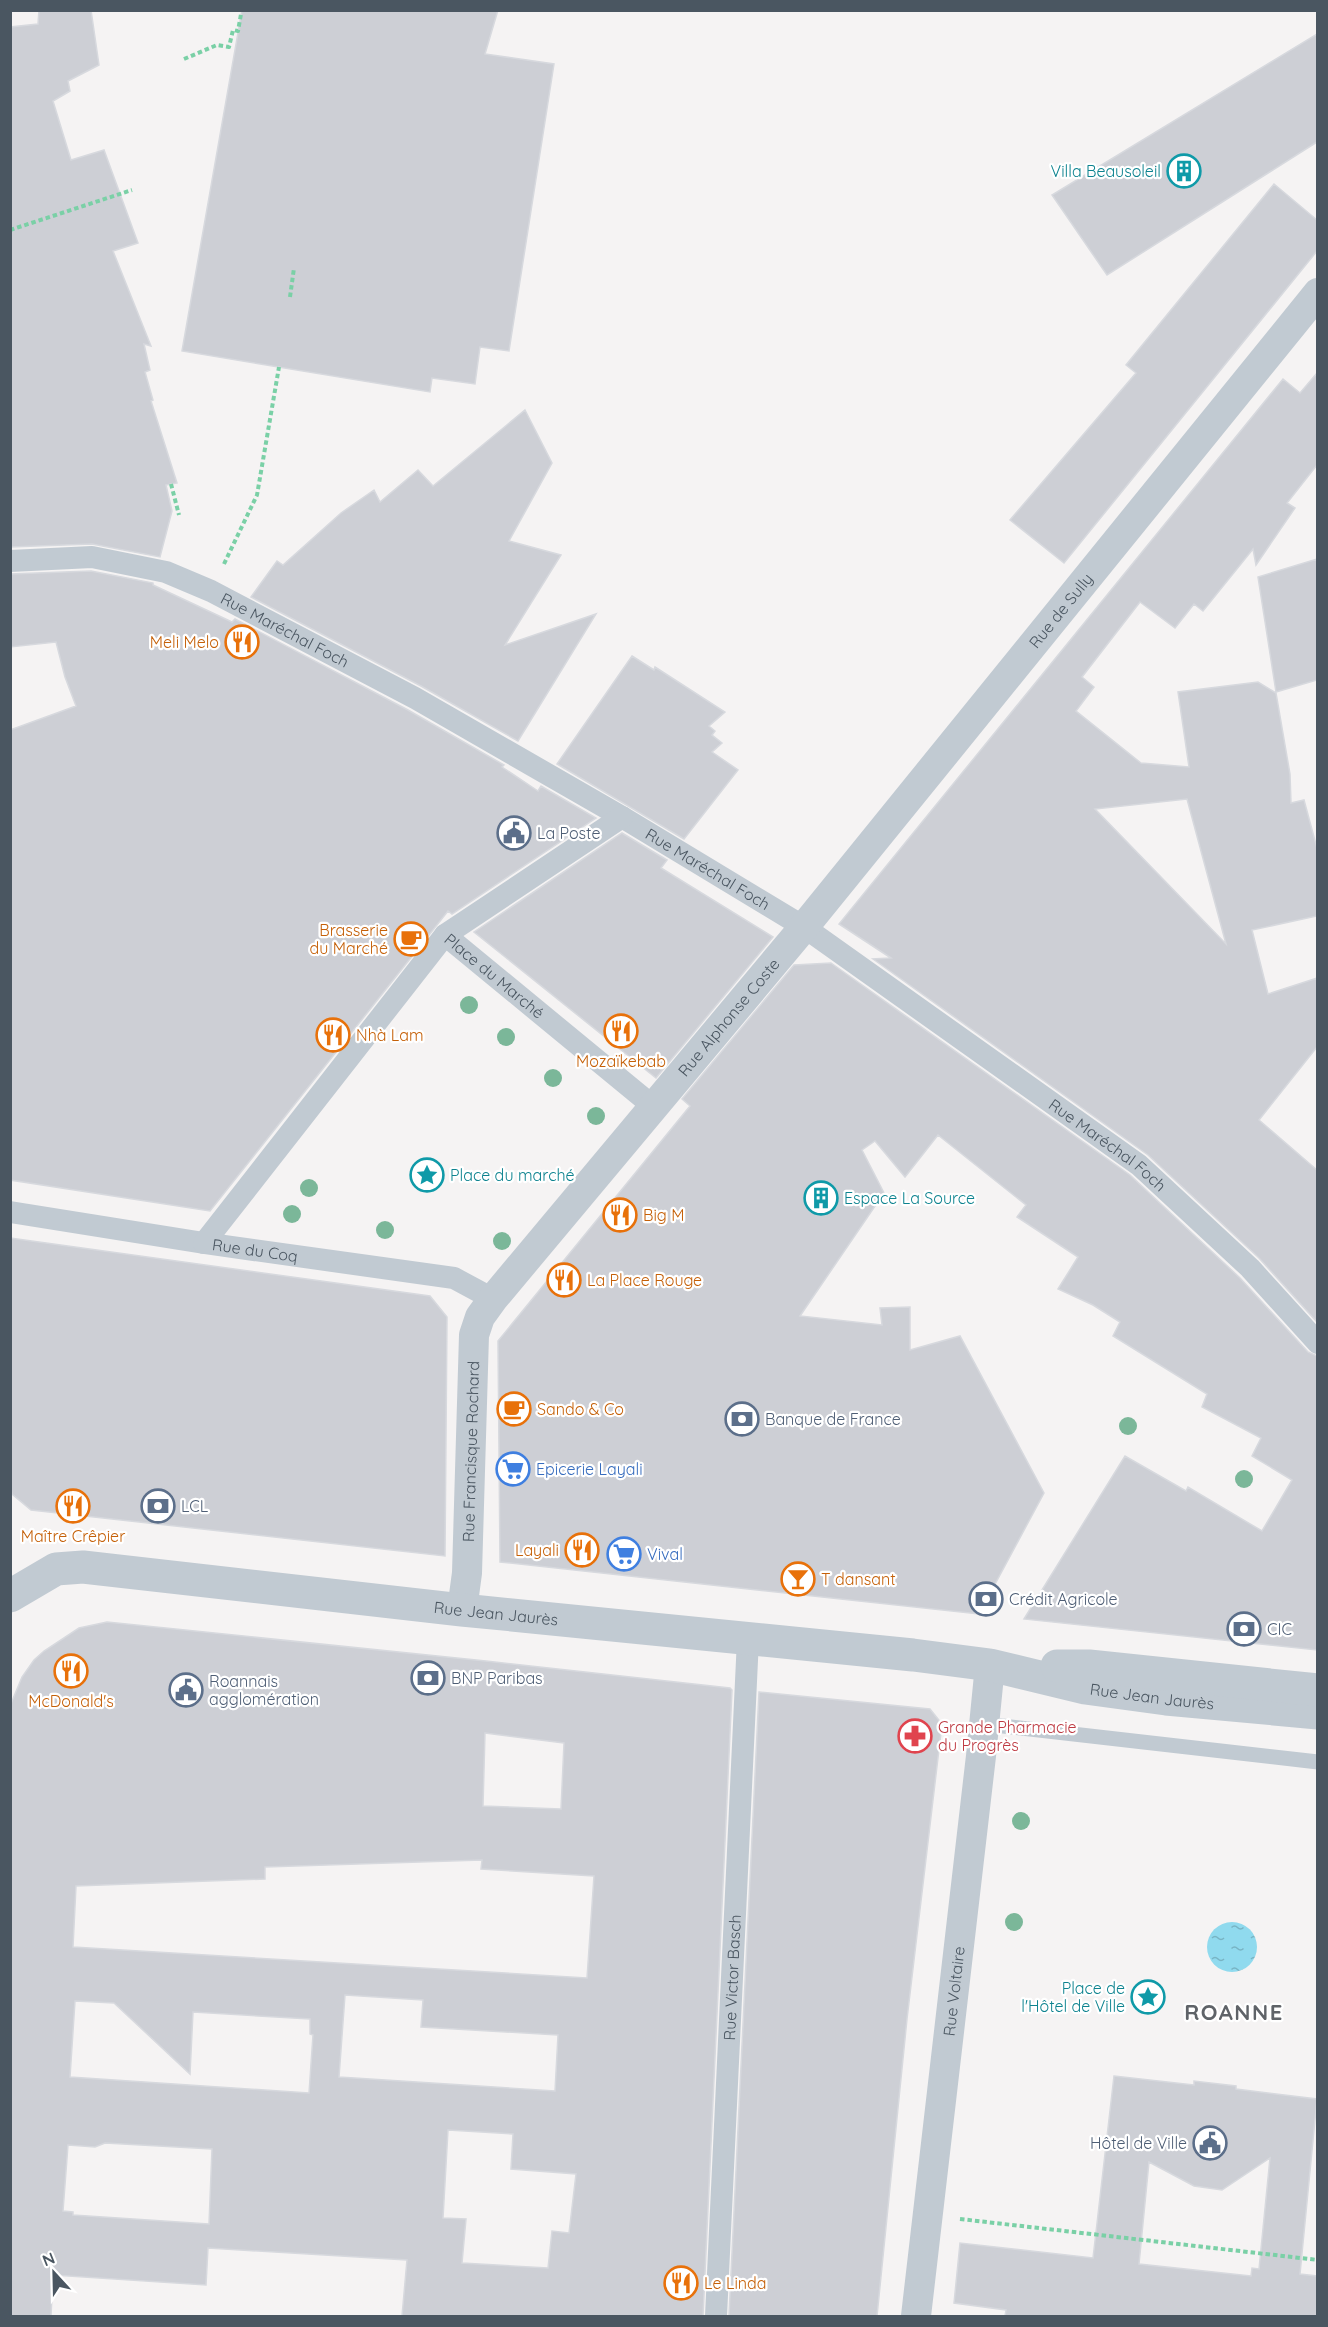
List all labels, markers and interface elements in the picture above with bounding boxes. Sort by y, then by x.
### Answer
building icon: Villa Beausoleil [1166,153,1202,189]
place label: Villa Beausoleil [1051,161,1161,181]
street label: Rue de Sully [1024,569,1097,652]
street label: Rue Maréchal Foch [217,588,352,672]
restaurant icon: Meli Melo [224,624,260,660]
place label: Meli Melo [150,632,219,652]
public building icon: La Poste [496,815,532,851]
place label: La Poste [537,823,601,843]
street label: Rue Maréchal Foch [642,824,774,914]
place label: Brasserie du Marché [309,920,388,958]
cafe icon: Brasserie du Marché [393,921,429,957]
street label: Place du Marché [440,929,548,1023]
street label: Rue Alphonse Coste [674,954,784,1080]
restaurant icon: Mozaïkebab [603,1013,639,1049]
restaurant icon: Nhà Lam [315,1017,351,1053]
place label: Nhà Lam [356,1025,424,1045]
place label: Mozaïkebab [576,1051,666,1071]
street label: Rue Maréchal Foch [1045,1094,1171,1195]
place icon: Place du marché [409,1157,445,1193]
place label: Place du marché [450,1165,575,1185]
building icon: Espace La Source [803,1180,839,1216]
place label: Espace La Source [844,1188,975,1208]
restaurant icon: Big M [602,1197,638,1233]
place label: Big M [643,1205,684,1225]
street label: Rue du Coq [211,1234,299,1266]
restaurant icon: La Place Rouge [546,1262,582,1298]
place label: La Place Rouge [587,1270,702,1290]
street label: Rue Francisque Rochard [458,1360,483,1542]
cafe icon: Sando & Co [496,1391,532,1427]
place label: Sando & Co [537,1399,624,1419]
bank icon: Banque de France [724,1401,760,1437]
place label: Banque de France [765,1409,901,1429]
supermarket icon: Epicerie Layali [495,1451,531,1487]
place label: Epicerie Layali [536,1459,643,1479]
restaurant icon: Maître Crêpier [55,1488,91,1524]
bank icon: LCL [140,1488,176,1524]
place label: LCL [181,1496,209,1516]
place label: Maître Crêpier [21,1526,125,1546]
restaurant icon: Layali [564,1532,600,1568]
supermarket icon: Vival [606,1536,642,1572]
place label: Layali [515,1540,559,1560]
place label: Vival [647,1544,683,1564]
bar icon: T dansant [780,1561,816,1597]
place label: T dansant [821,1569,896,1589]
bank icon: Crédit Agricole [968,1581,1004,1617]
place label: Crédit Agricole [1009,1589,1118,1609]
street label: Rue Jean Jaurès [433,1597,559,1630]
bank icon: CIC [1226,1611,1262,1647]
place label: CIC [1267,1619,1292,1639]
restaurant icon: McDonald's [53,1653,89,1689]
bank icon: BNP Paribas [410,1660,446,1696]
place label: BNP Paribas [451,1668,543,1688]
place label: Roannais agglomération [209,1671,319,1709]
public building icon: Roannais agglomération [168,1672,204,1708]
street label: Rue Jean Jaurès [1089,1679,1215,1713]
place label: McDonald's [28,1691,114,1711]
place label: Grande Pharmacie du Progrès [938,1717,1077,1755]
pharmacy icon: Grande Pharmacie du Progrès [897,1718,933,1754]
street label: Rue Victor Basch [719,1914,745,2041]
street label: Rue Voltaire [939,1945,969,2037]
place label: Place de l'Hôtel de Ville [1021,1978,1125,2016]
place icon: Place de l'Hôtel de Ville [1130,1979,1166,2015]
district label: ROANNE [1184,1998,1284,2026]
public building icon: Hôtel de Ville [1192,2125,1228,2161]
place label: Hôtel de Ville [1090,2133,1187,2153]
north arrow [24,2243,84,2303]
text: N [39,2248,58,2271]
restaurant icon: Le Linda [663,2265,699,2301]
place label: Le Linda [704,2273,767,2293]

